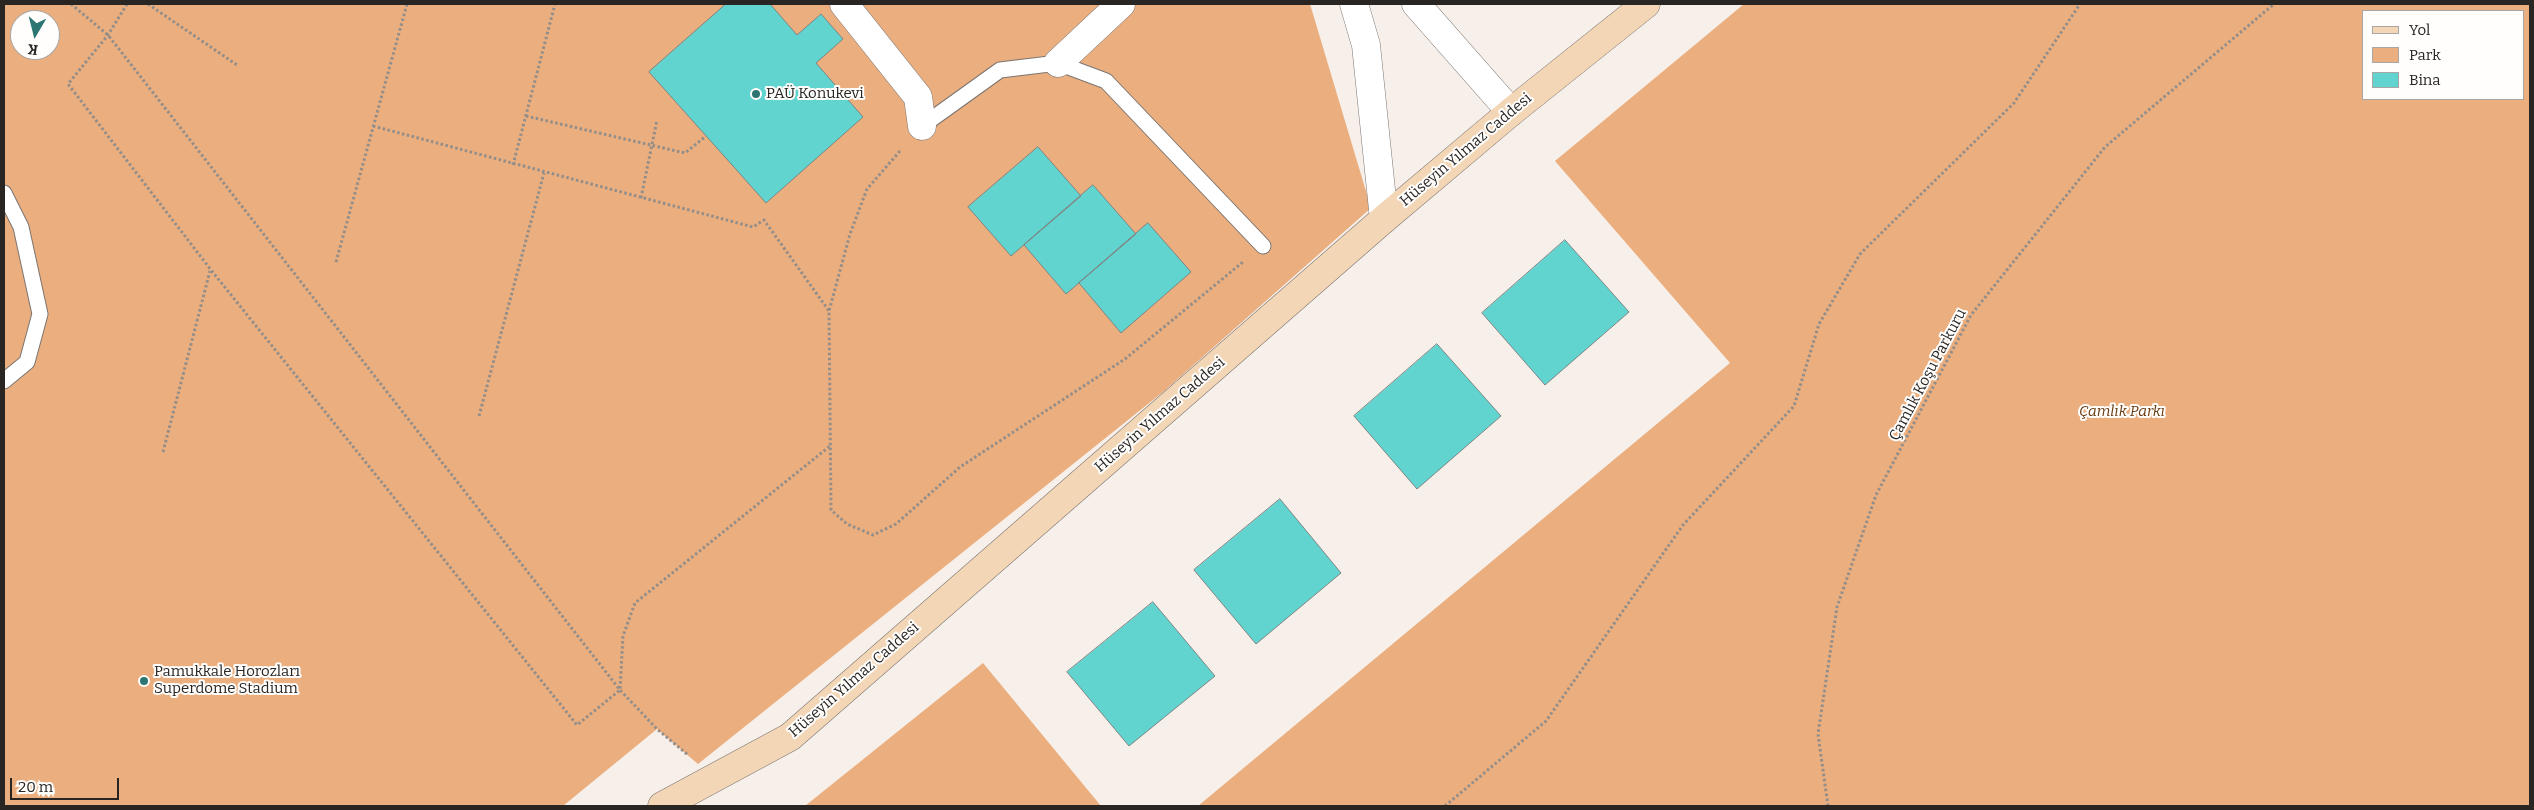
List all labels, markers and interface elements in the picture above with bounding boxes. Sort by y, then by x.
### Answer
north arrow [10,10,60,60]
legend [2362,10,2524,100]
text: Yol [2409,21,2430,39]
text: K [27,40,39,58]
text: Park [2409,46,2441,64]
text: Bina [2409,71,2441,89]
place label: PAÜ Konukevi [766,85,864,103]
marker: PAÜ Konukevi [750,88,762,100]
street label: Hüseyin Yılmaz Caddesi [1396,90,1536,210]
street label: Çamlık Koşu Parkuru [1886,306,1970,444]
street label: Hüseyin Yılmaz Caddesi [1091,354,1229,476]
park label: Çamlık Parkı [2079,403,2165,421]
street label: Hüseyin Yılmaz Caddesi [785,619,923,741]
place label: Pamukkale Horozları Superdome Stadium [154,663,300,698]
marker: Pamukkale Horozları Superdome Stadium [138,675,150,687]
scale bar [12,768,121,800]
text: 20 m [18,778,53,796]

